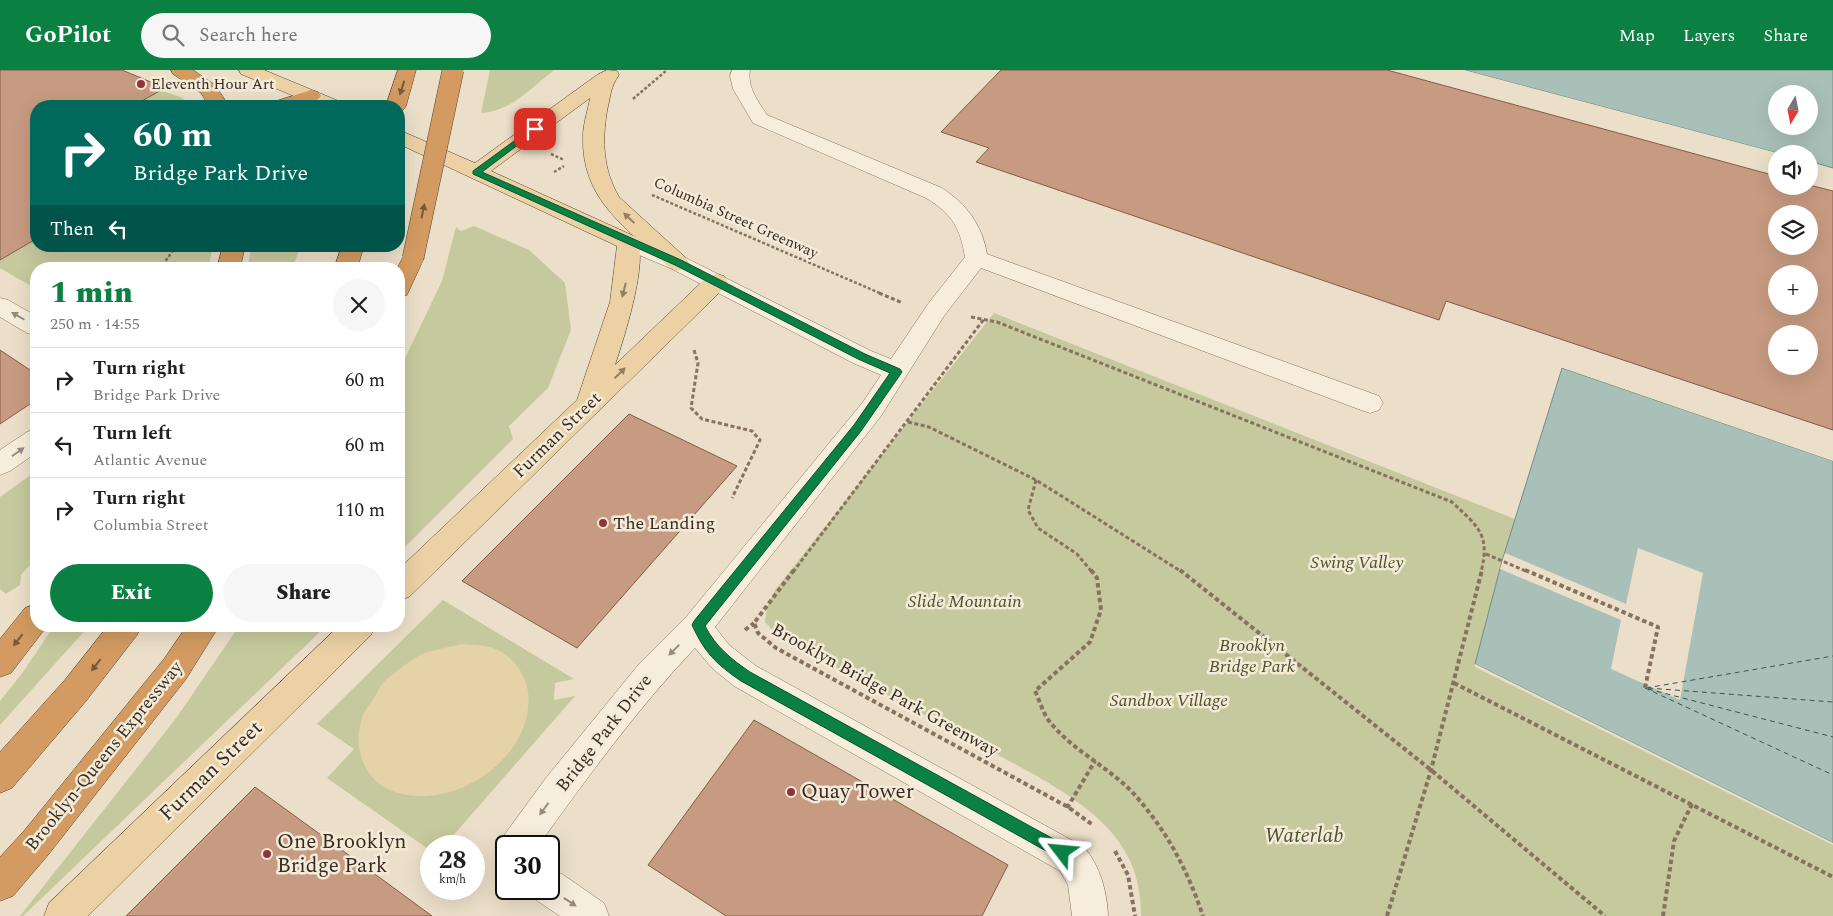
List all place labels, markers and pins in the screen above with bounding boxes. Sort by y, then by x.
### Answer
place label: Eleventh Hour Art [151,73,274,96]
marker: Eleventh Hour Art [135,78,147,90]
pin [514,108,556,150]
place label: The Landing [613,510,715,537]
marker: The Landing [597,517,609,529]
place label: Quay Tower [801,776,914,808]
marker: Quay Tower [785,786,797,798]
place label: One Brooklyn Bridge Park [277,826,407,882]
marker: One Brooklyn Bridge Park [261,848,273,860]

